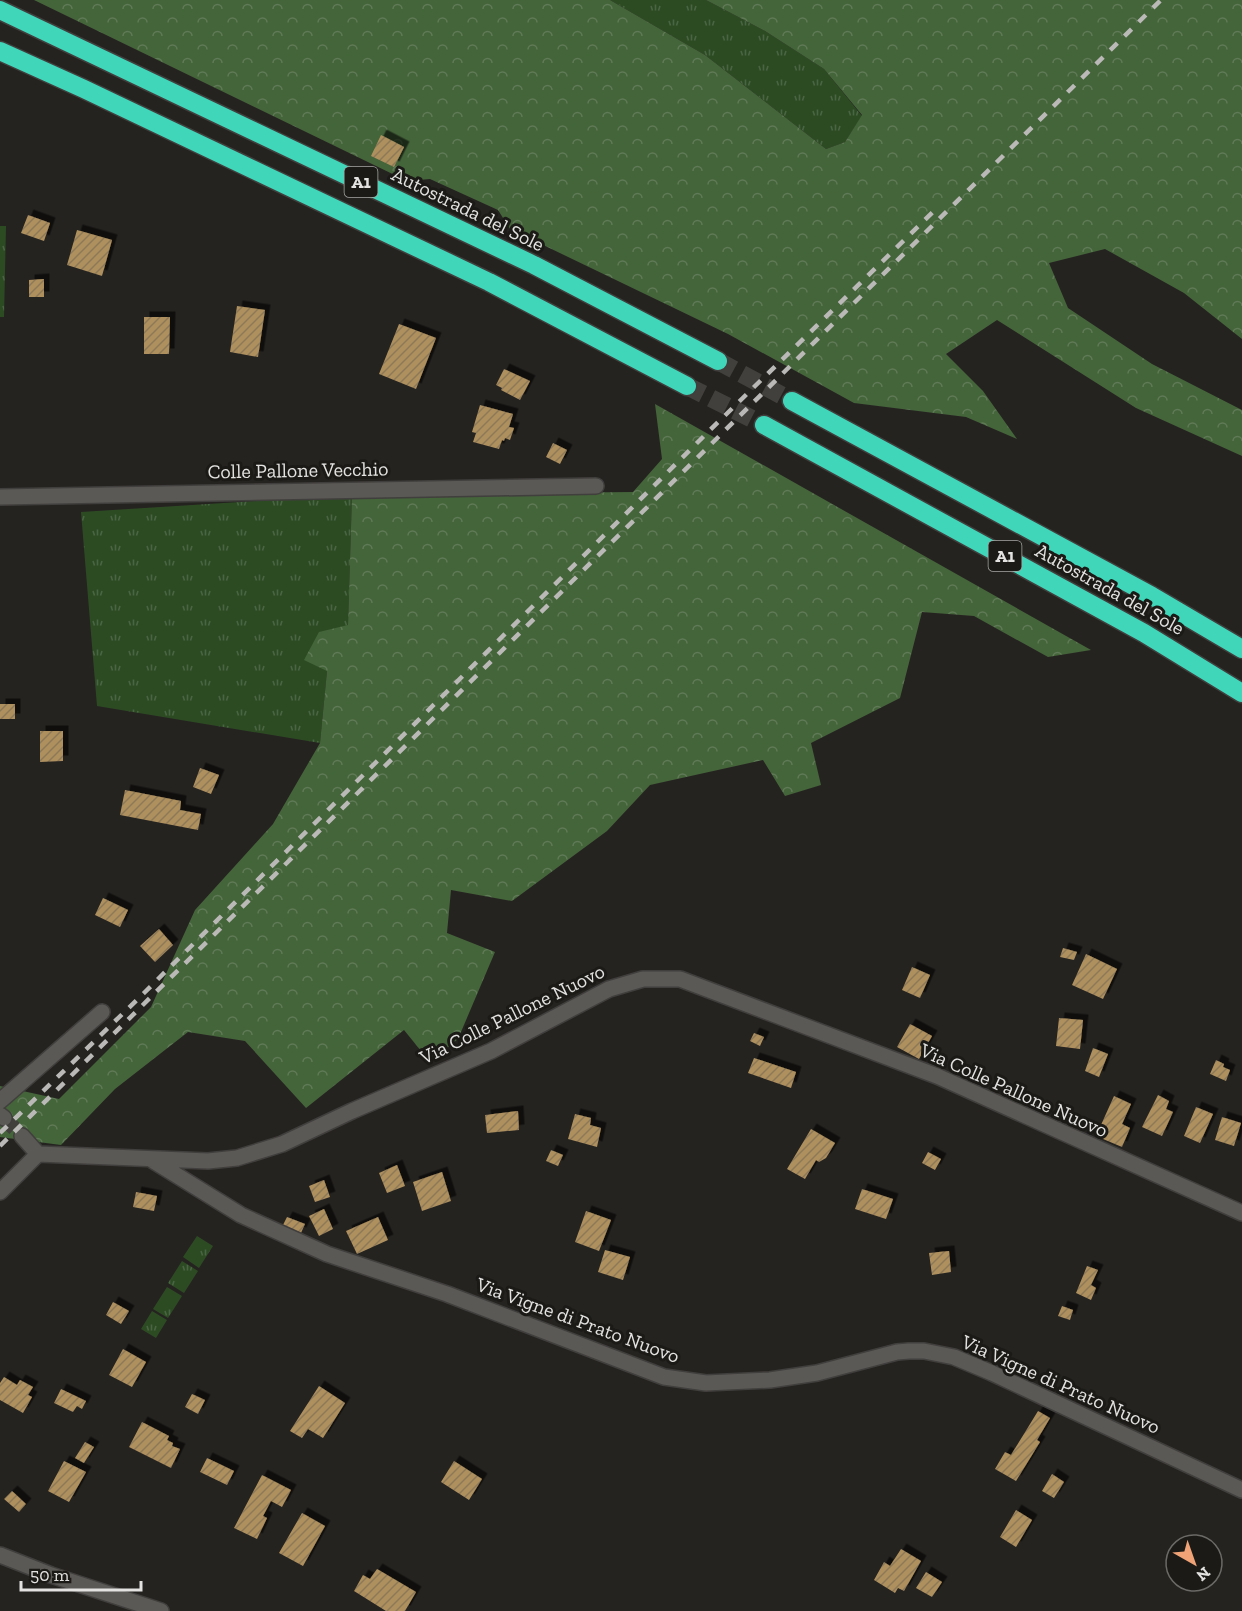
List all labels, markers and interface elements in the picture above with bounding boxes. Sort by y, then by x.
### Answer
street label: Autostrada del Sole [388,162,548,256]
road number: A1 [344,167,378,197]
street label: Colle Pallone Vecchio [207,456,389,484]
street label: Autostrada del Sole [1031,538,1189,640]
road number: A1 [988,541,1022,571]
street label: Via Colle Pallone Nuovo [415,959,609,1070]
street label: Via Colle Pallone Nuovo [915,1037,1112,1142]
street label: Via Vigne di Prato Nuovo [472,1272,683,1368]
street label: Via Vigne di Prato Nuovo [957,1329,1164,1439]
north arrow [1164,1533,1224,1593]
scale bar [21,1554,141,1592]
text: N [1193,1563,1214,1585]
text: 50 m [30,1564,70,1586]

